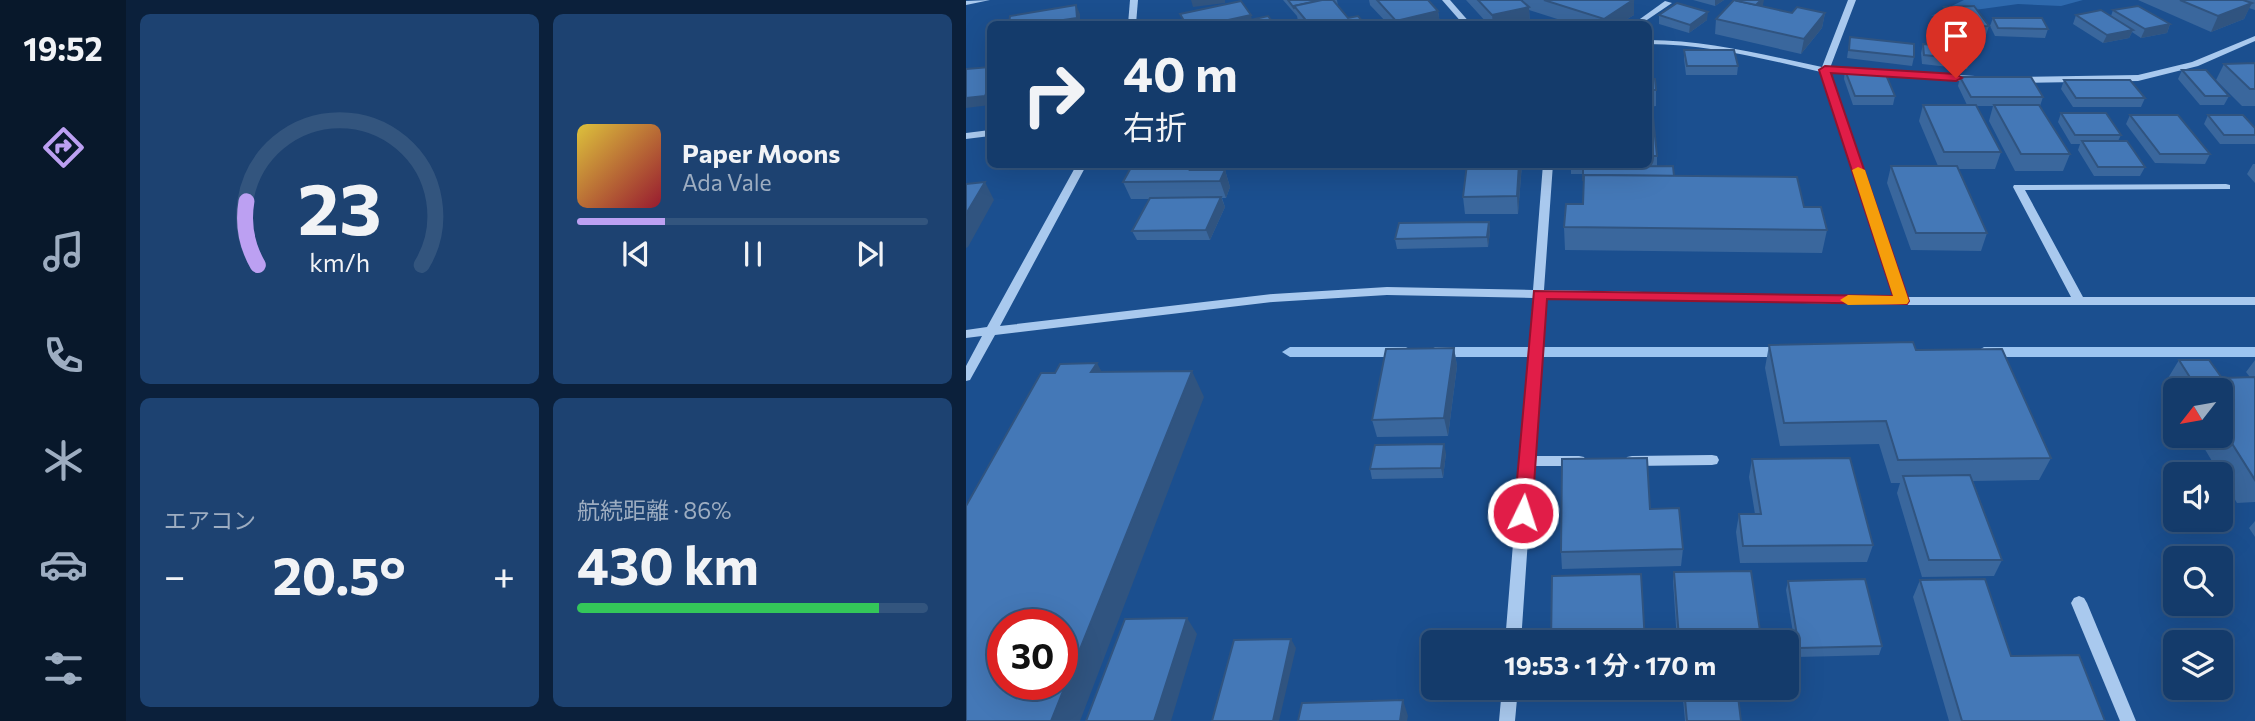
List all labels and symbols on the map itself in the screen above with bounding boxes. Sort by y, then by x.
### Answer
pin [1926,6,1986,78]
north arrow [2163,378,2233,448]
position arrow [1486,476,1560,550]
speed limit sign: 30 [987,609,1078,700]

